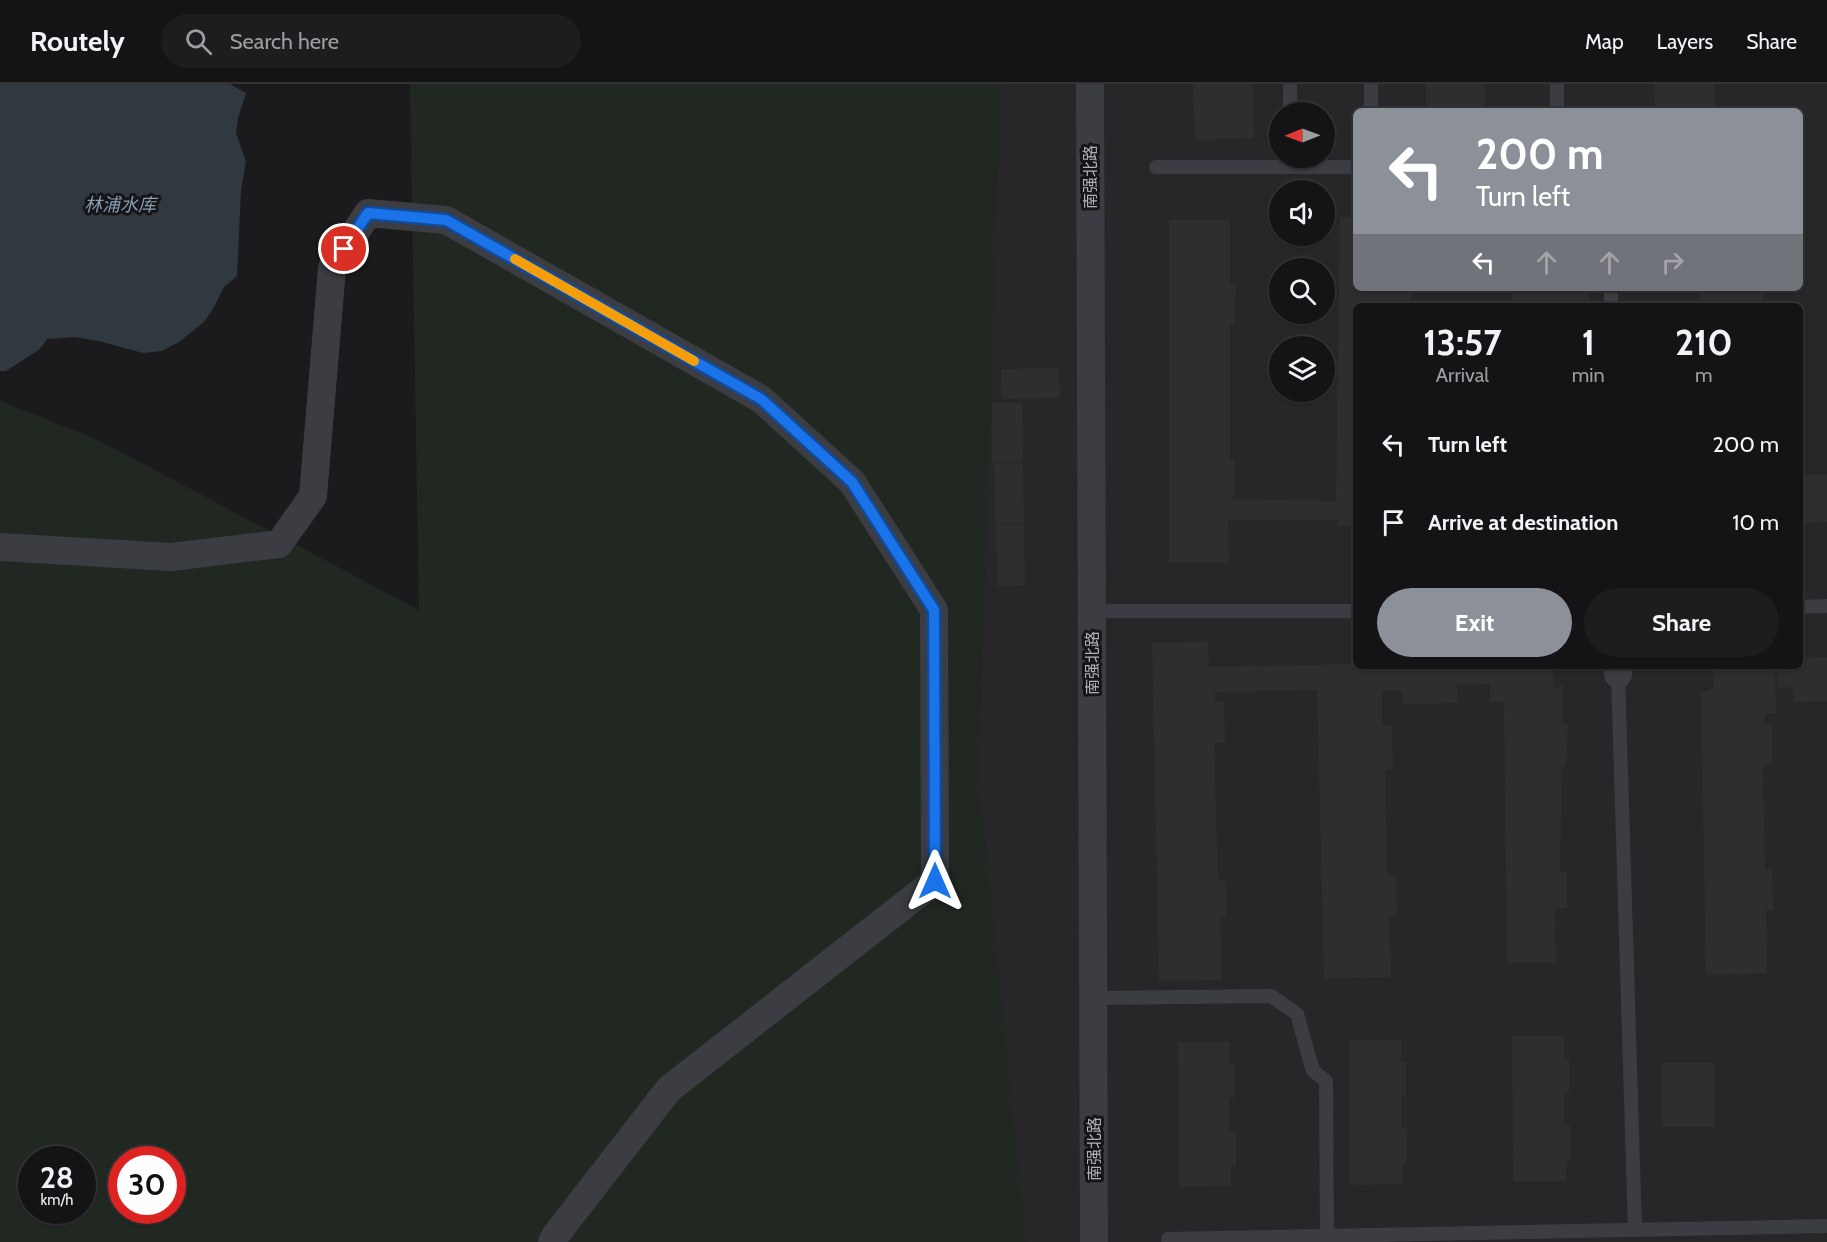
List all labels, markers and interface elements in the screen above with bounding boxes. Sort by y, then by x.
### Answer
search box [161,14,581,68]
text: Routely [30,24,125,58]
icon: search [182,25,215,58]
text: Search here [230,28,339,55]
text: Map [1585,29,1624,54]
text: Layers [1657,29,1713,54]
text: Share [1746,29,1797,54]
north arrow [1269,102,1335,168]
map controls [1269,102,1335,402]
text: 200 m [1476,128,1603,180]
icon: left [1377,132,1455,210]
street label: 南强北路 [1081,145,1100,209]
button: sound [1269,180,1335,246]
text: Turn left [1476,180,1570,213]
water label: 林浦水库 [84,194,159,216]
pin [318,223,369,274]
icon: arrive [327,232,360,265]
icon: left [1467,246,1500,279]
icon: ahead [1530,246,1563,279]
icon: ahead [1593,246,1626,279]
icon: right [1656,246,1689,279]
button: search [1269,258,1335,324]
text: 13:57 [1423,320,1502,364]
text: 1 [1582,320,1595,364]
text: 210 [1675,320,1733,364]
button: layers [1269,336,1335,402]
text: Arrival [1436,363,1489,387]
text: min [1572,363,1605,387]
text: m [1695,363,1713,387]
icon: left [1377,428,1410,461]
text: Turn left [1428,431,1507,458]
text: 200 m [1713,431,1779,458]
icon: arrive [1377,506,1410,539]
text: Arrive at destination [1428,509,1618,536]
text: 10 m [1732,509,1779,536]
button: Exit [1377,588,1572,657]
button: Share [1584,588,1779,657]
street label: 南强北路 [1083,631,1102,695]
position arrow [903,849,967,913]
street label: 南强北路 [1085,1117,1104,1181]
speed limit sign: 30 [108,1146,186,1224]
text: 28 [40,1159,74,1196]
text: km/h [41,1191,73,1209]

